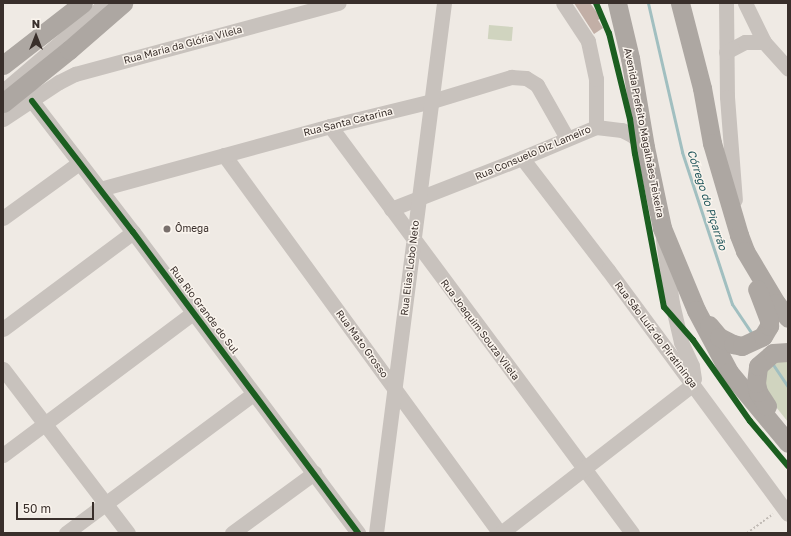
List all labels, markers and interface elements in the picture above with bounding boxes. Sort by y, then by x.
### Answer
north arrow [16,16,56,56]
text: N [32,17,40,30]
street label: Rua Maria da Glória Vilela [122,23,244,67]
street label: Avenida Prefeito Magalhães Teixeira [622,47,666,219]
street label: Rua Santa Catarina [302,105,394,139]
street label: Rua Consuelo Diz Lameiro [473,123,593,183]
water label: Córrego do Piçarrão [685,148,729,252]
street label: Rua Elias Lobo Neto [398,220,422,316]
place label: Ômega [175,223,209,235]
marker: Ômega [162,224,172,234]
street label: Rua Rio Grande do Sul [167,264,241,356]
street label: Rua Joaquim Souza Vilela [438,277,522,383]
street label: Rua São Luíz do Piratininga [612,280,700,390]
street label: Rua Mato Grosso [333,308,391,380]
scale bar [18,494,96,520]
text: 50 m [23,501,51,516]

